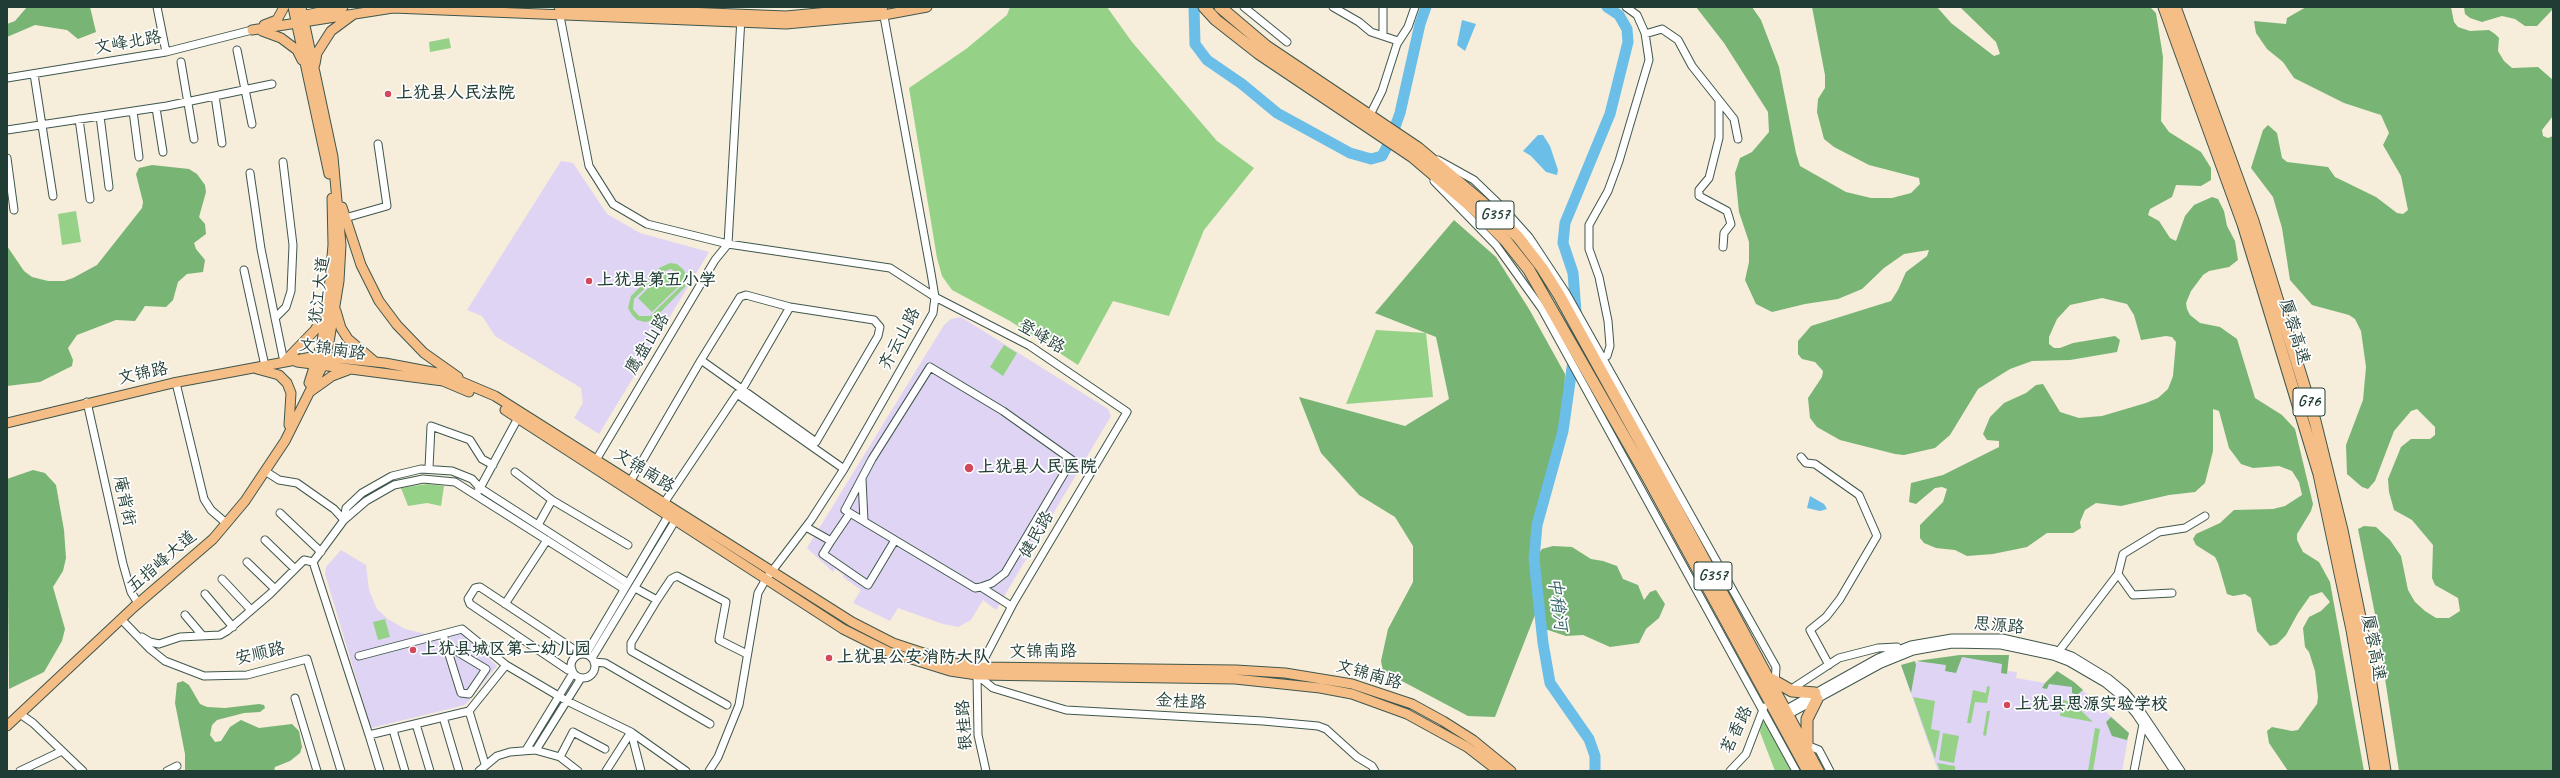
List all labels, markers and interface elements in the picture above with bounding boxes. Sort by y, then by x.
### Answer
street label: 文峰北路 [93,27,163,59]
place label: 上犹县人民法院 [396,84,515,104]
marker: 上犹县人民法院 [383,89,393,99]
road number: G357 [1476,201,1514,229]
street label: 犹江大道 [306,255,334,325]
place label: 上犹县第五小学 [597,271,716,291]
marker: 上犹县第五小学 [584,276,594,286]
street label: 厦蓉高速 [2274,297,2314,367]
street label: 齐云山路 [875,304,925,374]
street label: 鹰盘山路 [622,310,674,378]
street label: 登峰路 [1014,315,1068,359]
street label: 文锦南路 [297,335,367,365]
street label: 文锦路 [116,359,170,389]
road number: G76 [2293,388,2325,416]
street label: 文锦南路 [610,444,678,498]
place label: 上犹县人民医院 [978,458,1097,478]
marker: 上犹县人民医院 [963,462,975,474]
street label: 庵背街 [109,474,139,528]
street label: 健民路 [1015,508,1059,562]
street label: 五指峰大道 [123,526,201,598]
road number: G357 [1694,562,1732,590]
water label: 中稍河 [1543,576,1571,632]
street label: 厦蓉高速 [2356,613,2390,683]
street label: 思源路 [1973,614,2025,638]
street label: 安顺路 [233,638,287,670]
place label: 上犹县城区第二幼儿园 [421,640,591,660]
street label: 文锦南路 [1009,641,1077,663]
marker: 上犹县城区第二幼儿园 [408,645,418,655]
place label: 上犹县公安消防大队 [837,648,990,668]
marker: 上犹县公安消防大队 [824,653,834,663]
street label: 文锦南路 [1334,656,1404,694]
street label: 金桂路 [1155,690,1207,714]
place label: 上犹县思源实验学校 [2015,695,2168,715]
street label: 银桂路 [953,699,977,751]
marker: 上犹县思源实验学校 [2002,700,2012,710]
street label: 茗香路 [1717,703,1757,757]

